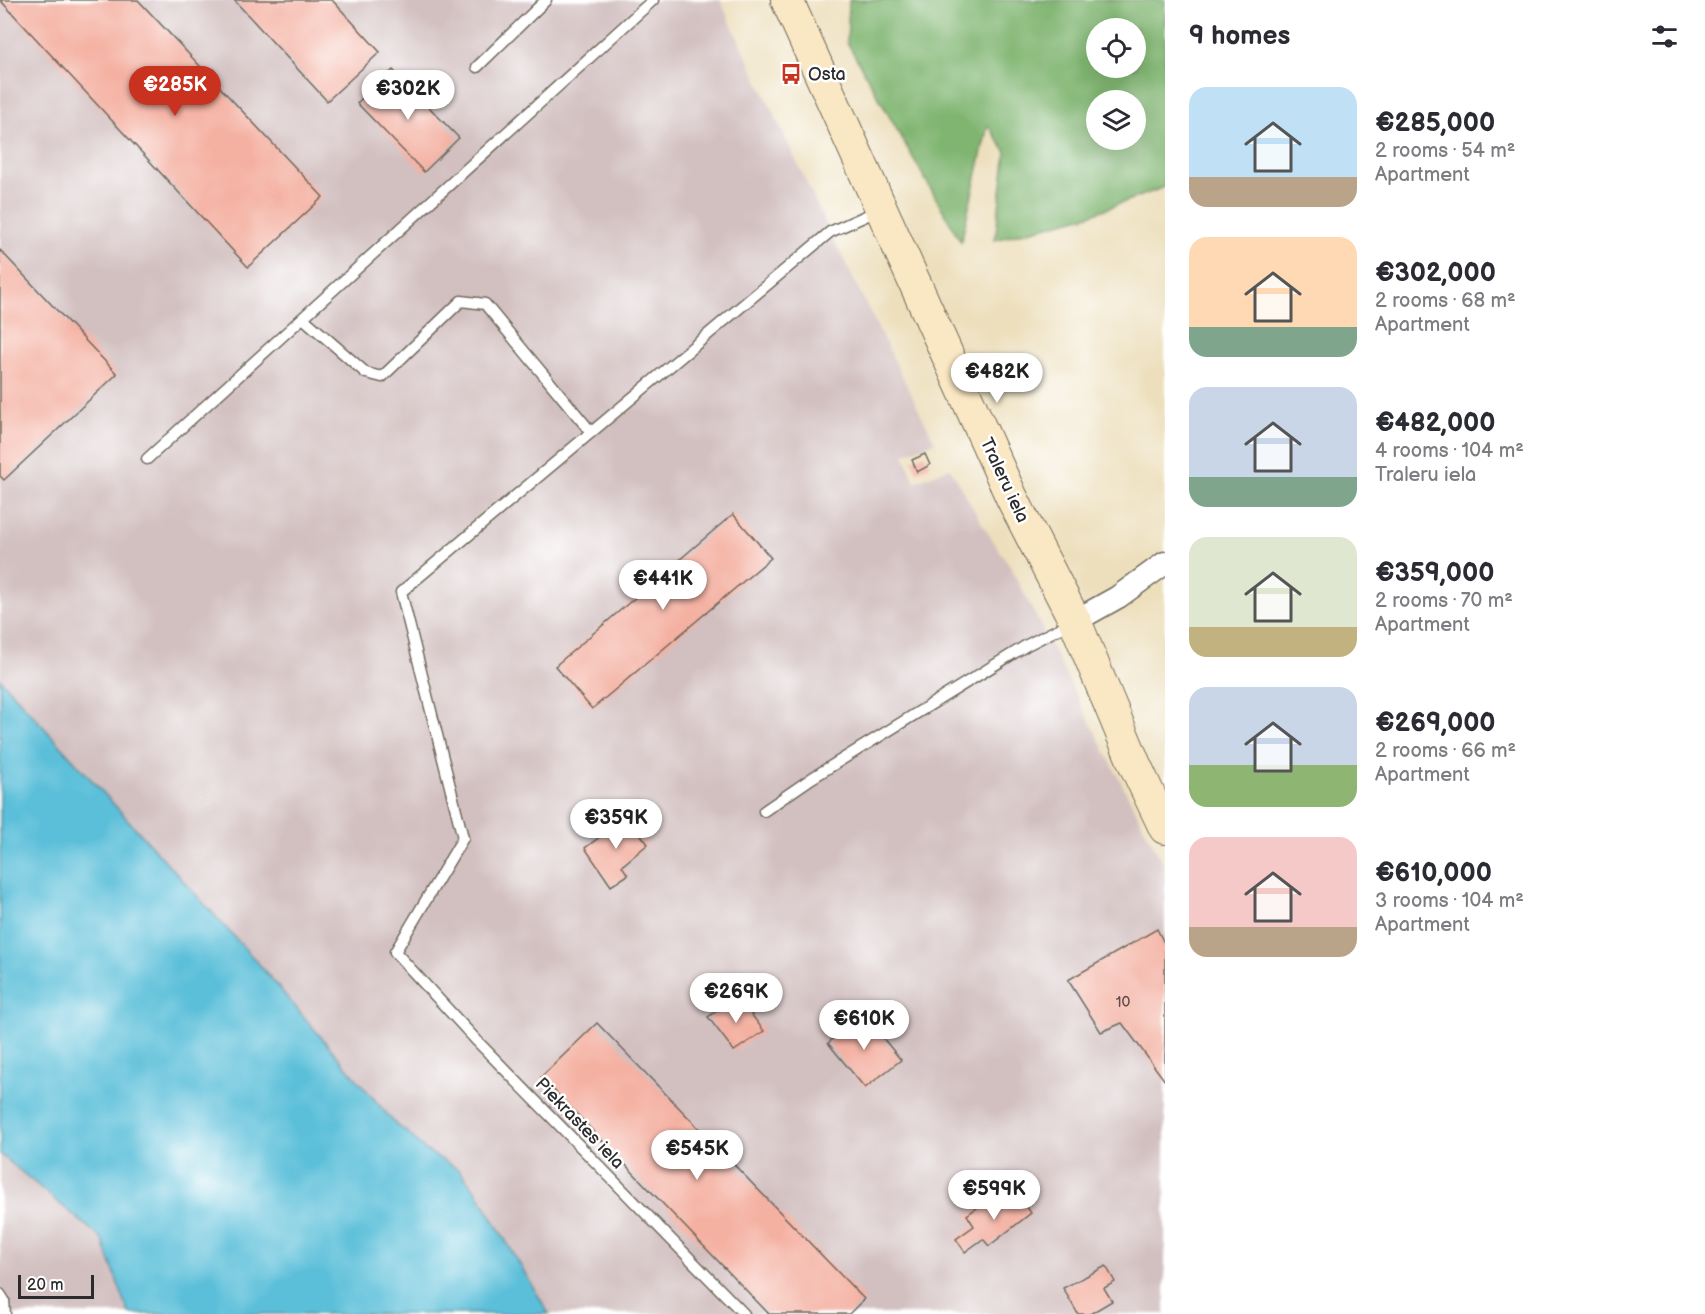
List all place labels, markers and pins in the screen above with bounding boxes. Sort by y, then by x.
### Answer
bus stop icon: Osta [779,62,803,86]
place label: Osta [808,64,846,85]
pin: €285K [133,66,217,117]
pin: €302K [366,70,450,121]
pin: €482K [955,353,1039,404]
pin: €441K [621,560,705,611]
pin: €359K [574,799,658,850]
pin: €269K [694,973,778,1024]
pin: €610K [822,1000,906,1051]
pin: €545K [655,1130,739,1181]
pin: €599K [952,1170,1036,1221]

